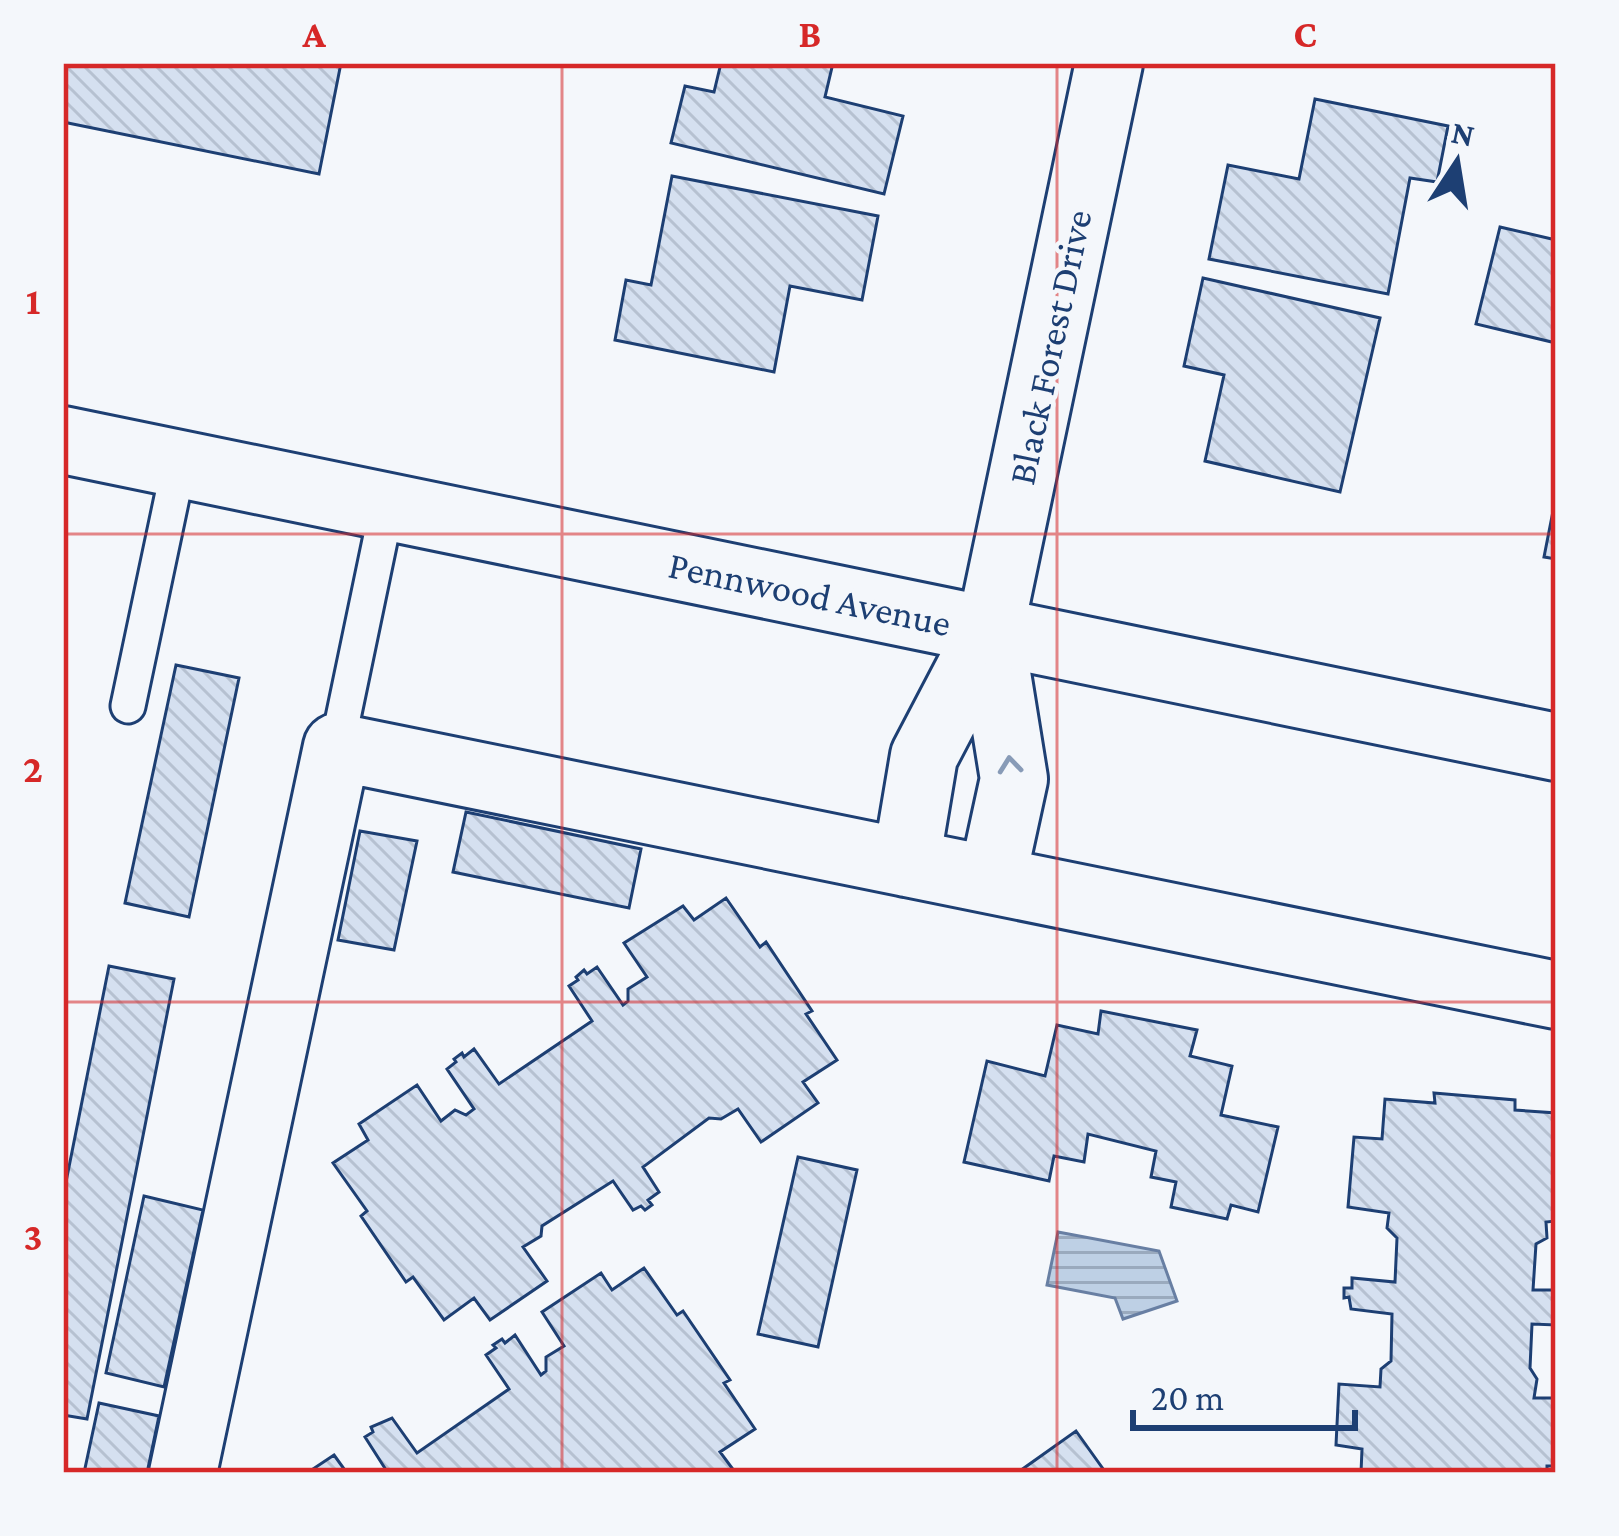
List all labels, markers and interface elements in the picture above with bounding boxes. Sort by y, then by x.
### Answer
text: A [301,12,326,55]
text: B [799,12,821,55]
text: C [1293,12,1317,55]
north arrow [1397,102,1517,222]
text: N [1448,113,1478,154]
street label: Black Forest Drive [999,206,1100,488]
text: 1 [26,279,40,322]
street label: Pennwood Avenue [665,543,955,644]
text: 2 [23,747,43,790]
one-way arrow [998,756,1023,775]
text: 3 [23,1215,43,1258]
scale bar [1133,1356,1355,1430]
text: 20 m [1151,1378,1224,1418]

